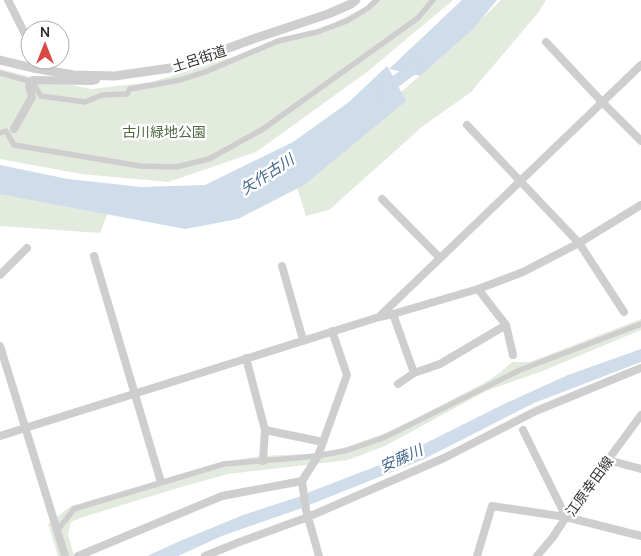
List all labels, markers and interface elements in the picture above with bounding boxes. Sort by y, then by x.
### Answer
north arrow [20,20,70,70]
text: N [40,22,50,41]
street label: 土呂街道 [169,40,229,76]
park label: 古川緑地公園 [122,122,206,141]
water label: 矢作古川 [236,148,300,199]
water label: 安藤川 [376,438,428,477]
street label: 江原幸田線 [561,452,617,520]

